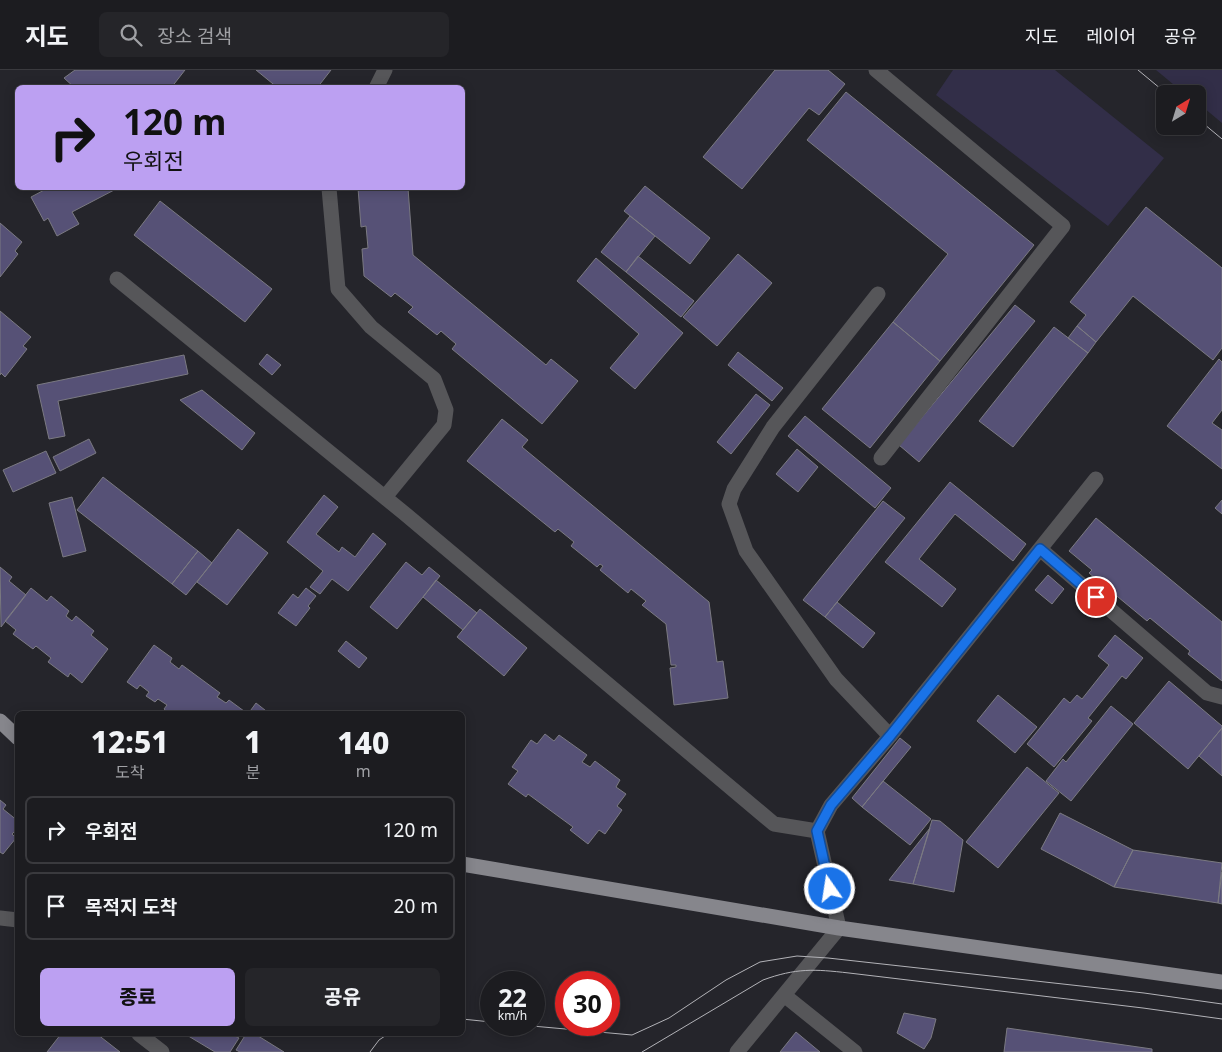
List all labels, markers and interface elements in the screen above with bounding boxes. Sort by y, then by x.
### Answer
search box [99,12,449,57]
text: 지도 [25,19,69,52]
icon: search [117,21,145,49]
text: 장소 검색 [157,23,232,49]
text: 지도 [1025,24,1058,48]
text: 레이어 [1086,24,1136,48]
text: 공유 [1164,24,1197,48]
north arrow [1156,85,1206,135]
map controls [1156,85,1206,135]
text: 120 m [123,98,226,145]
icon: right [40,105,105,170]
text: 우회전 [123,145,184,175]
pin [1075,576,1117,618]
icon: arrive [1082,583,1110,611]
text: 12:51 [91,721,169,762]
text: 1 [244,721,262,762]
text: 140 [337,722,389,763]
text: m [356,760,371,782]
text: 도착 [115,761,144,783]
text: 분 [246,761,260,783]
icon: right [42,816,70,844]
text: 120 m [383,817,438,843]
text: 우회전 [85,818,137,844]
position arrow [803,862,855,914]
icon: arrive [42,892,70,920]
text: 20 m [394,893,438,919]
text: 목적지 도착 [85,894,177,920]
button: 종료 [40,968,235,1026]
button: 공유 [245,968,440,1026]
speed limit sign: 30 [555,971,620,1036]
text: 22 [498,980,527,1014]
text: km/h [498,1007,527,1024]

